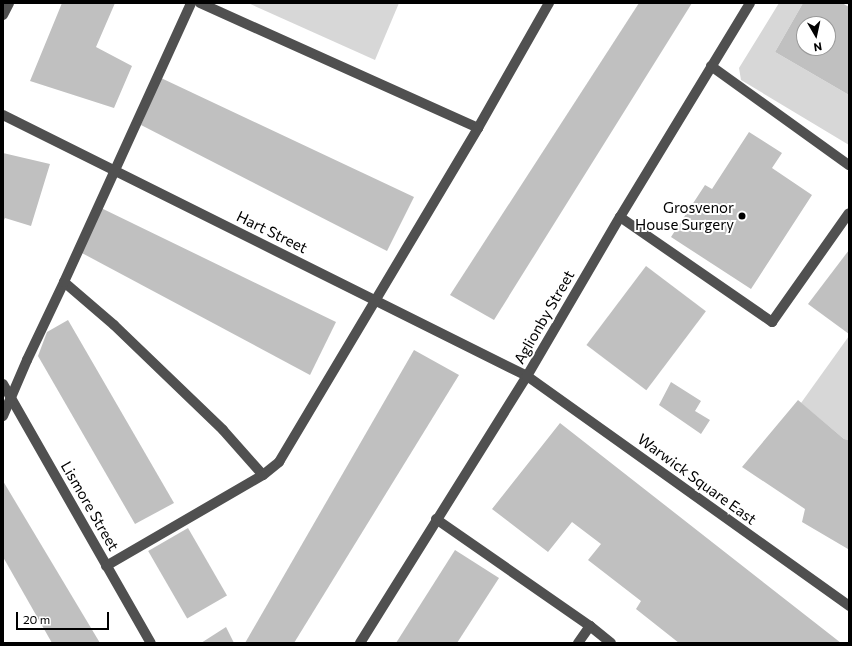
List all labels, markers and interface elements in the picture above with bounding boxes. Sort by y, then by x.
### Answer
north arrow [796,16,836,56]
text: N [813,40,823,54]
place label: Grosvenor House Surgery [635,198,734,233]
street label: Hart Street [234,207,310,257]
marker: Grosvenor House Surgery [737,211,747,221]
street label: Aglionby Street [510,267,578,367]
street label: Warwick Square East [634,430,760,528]
street label: Lismore Street [57,458,123,554]
scale bar [18,604,111,630]
text: 20 m [23,612,50,626]

